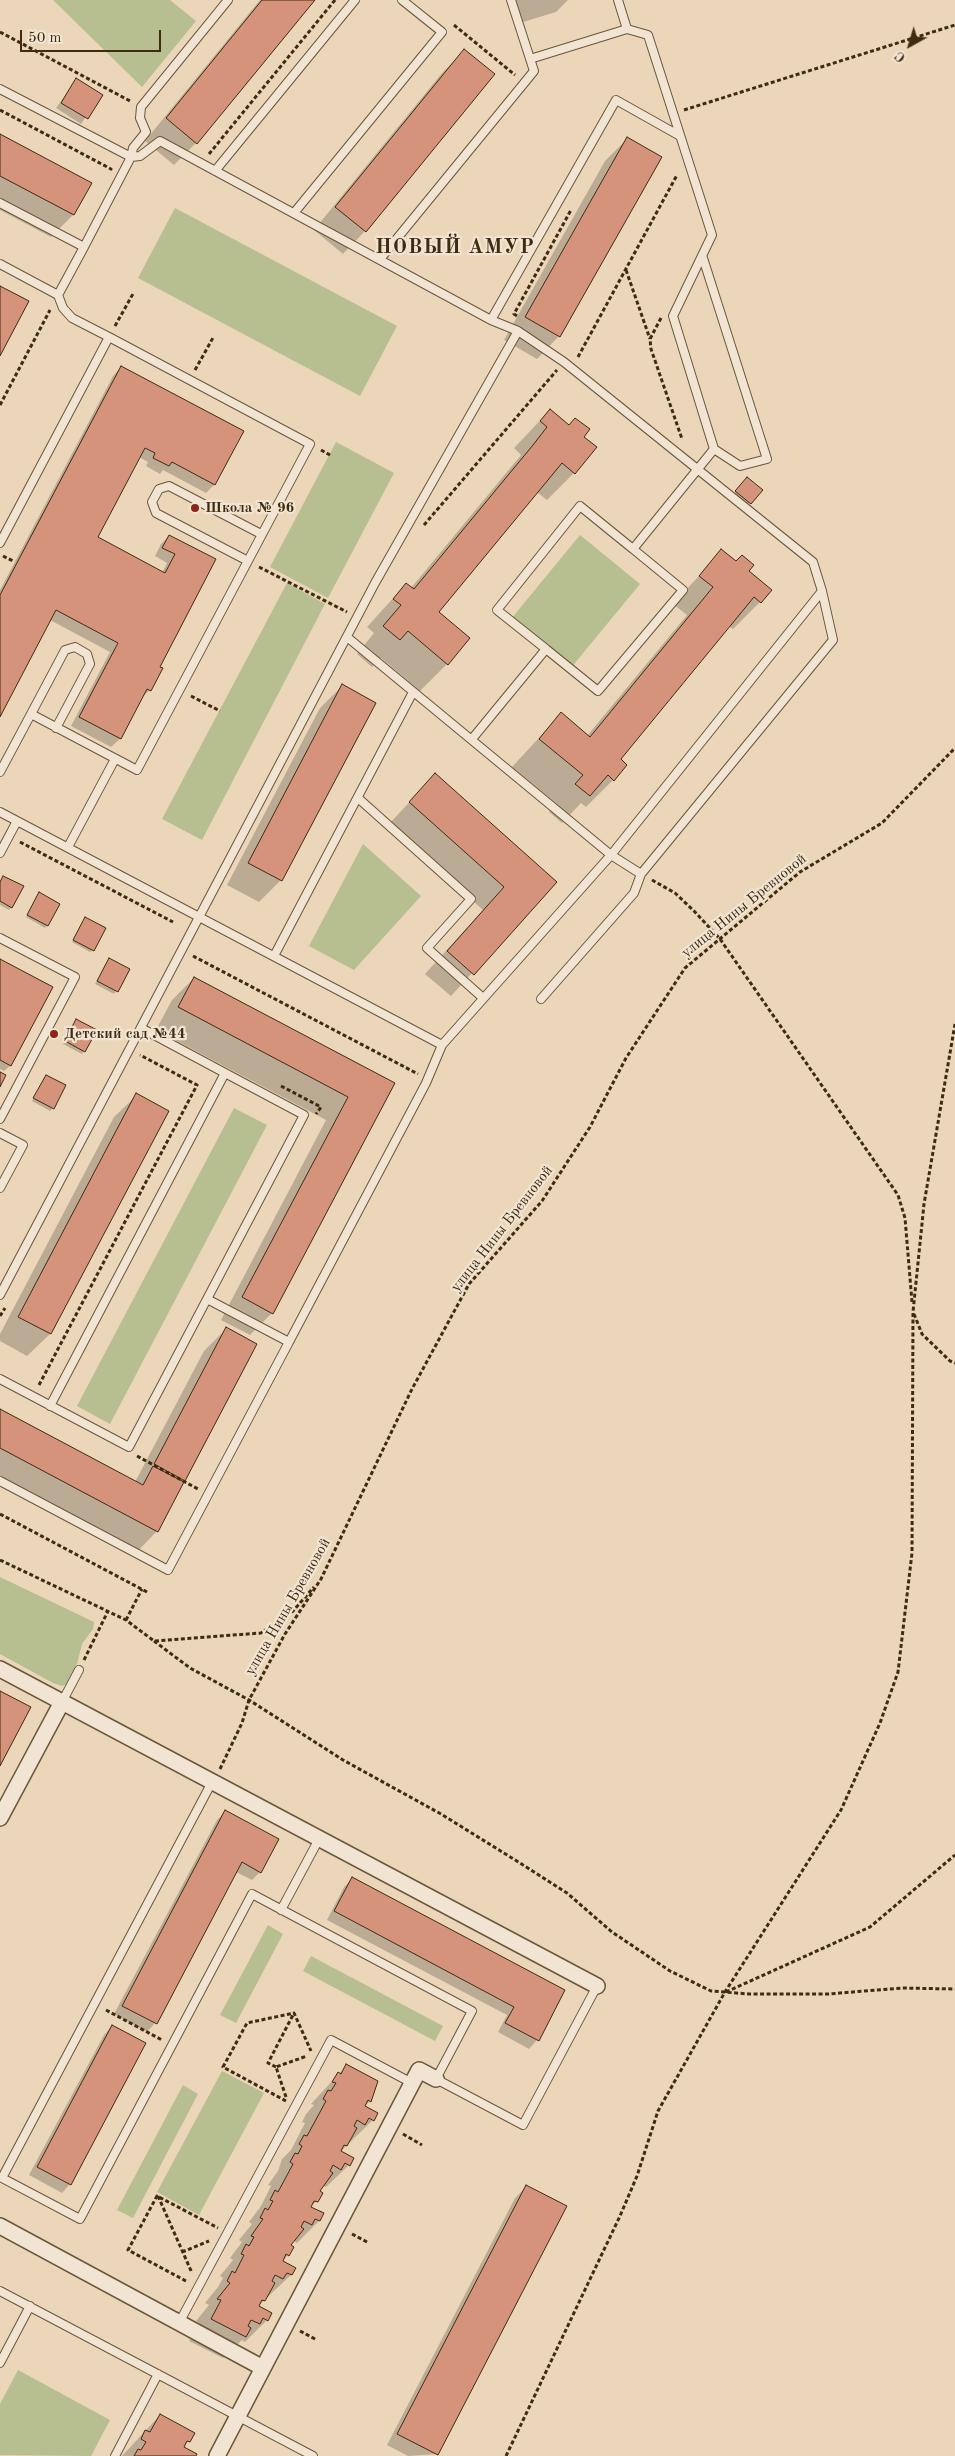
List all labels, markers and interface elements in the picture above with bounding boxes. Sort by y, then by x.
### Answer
scale bar [22,20,164,52]
north arrow [885,20,935,70]
text: 50 m [28,31,62,46]
text: С [893,48,909,65]
district label: НОВЫЙ АМУР [374,236,536,260]
place label: Школа № 96 [205,499,294,517]
marker: Школа № 96 [189,502,201,514]
street label: улица Нины Бревновой [678,850,810,962]
place label: Детский сад №44 [64,1025,186,1043]
marker: Детский сад №44 [48,1028,60,1040]
street label: улица Нины Бревновой [447,1162,557,1296]
street label: улица Нины Бревновой [241,1535,335,1679]

